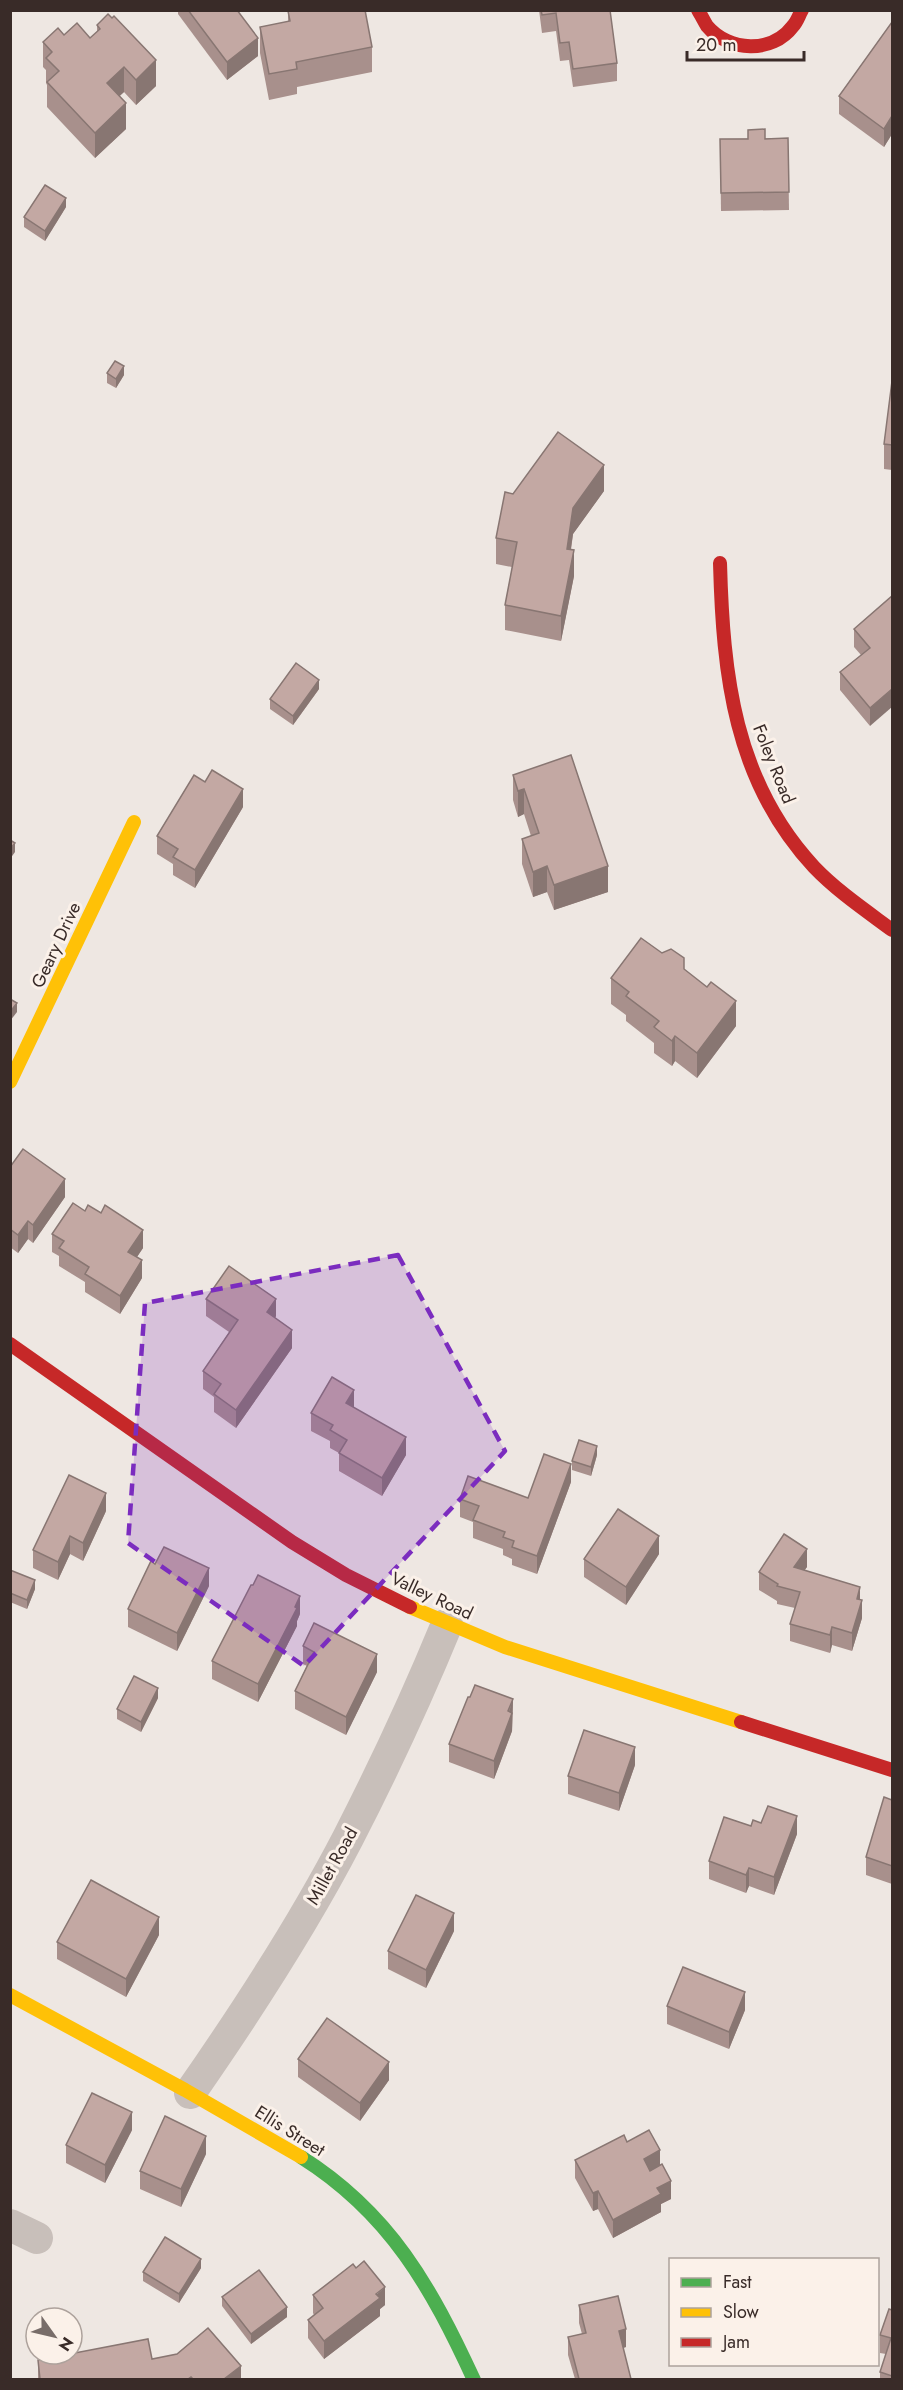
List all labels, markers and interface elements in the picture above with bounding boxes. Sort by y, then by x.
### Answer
scale bar [687,24,804,62]
text: 20 m [696,32,736,58]
street label: Foley Road [746,720,802,808]
street label: Geary Drive [25,898,87,992]
street label: Valley Road [387,1566,477,1626]
street label: Millet Road [300,1822,364,1910]
street label: Ellis Street [250,2099,331,2163]
legend [669,2258,879,2366]
text: Fast [723,2269,752,2295]
text: Slow [723,2299,760,2325]
north arrow [24,2306,84,2366]
text: Jam [721,2329,750,2355]
text: N [53,2332,79,2356]

